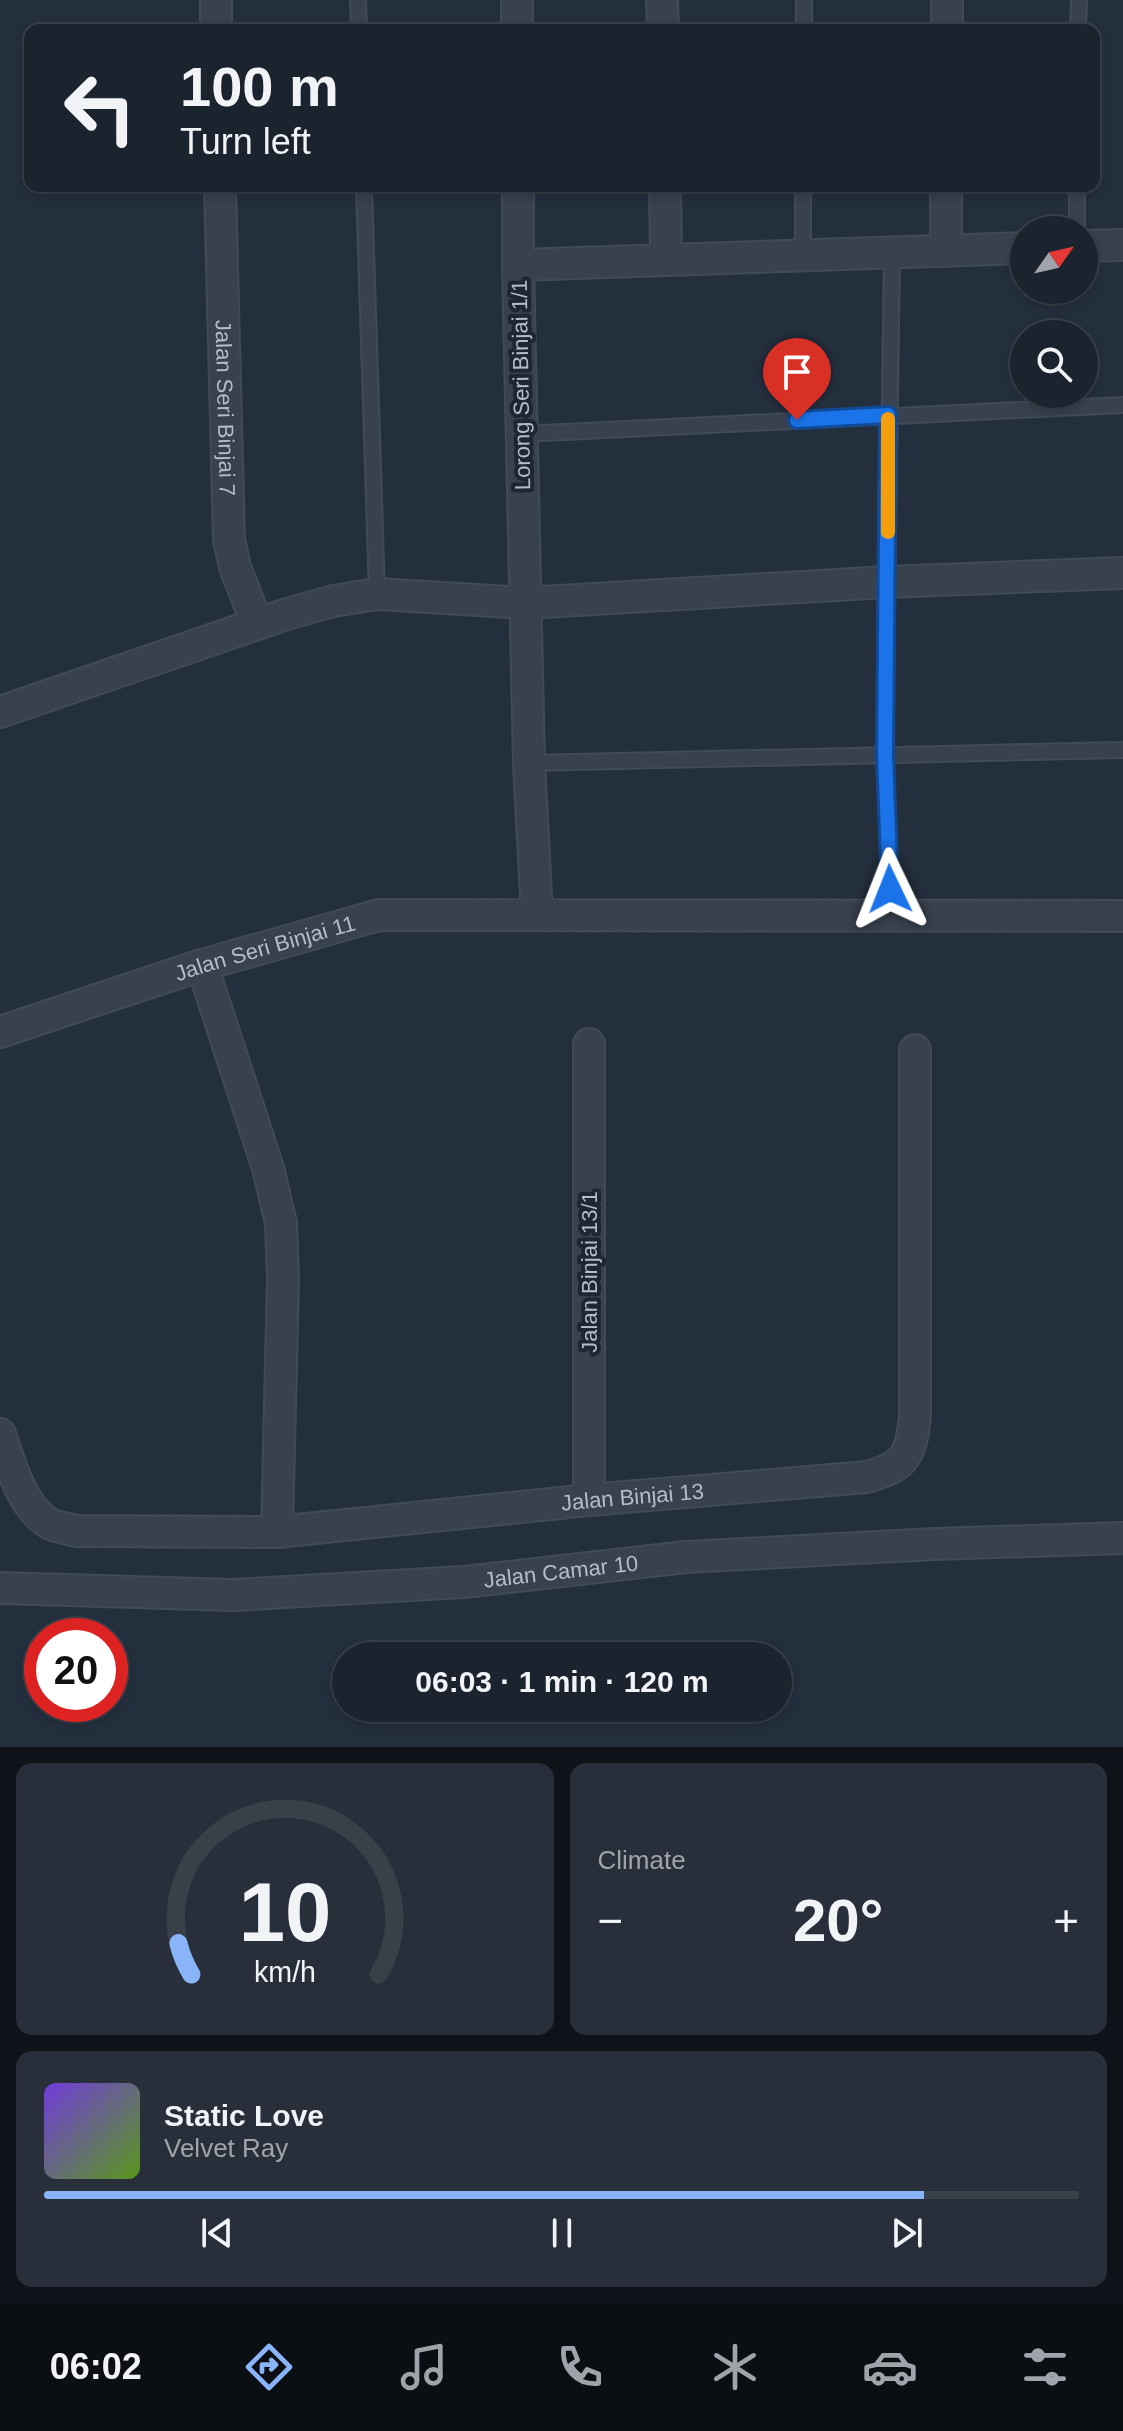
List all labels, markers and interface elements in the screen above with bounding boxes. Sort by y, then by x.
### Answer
text: 100 m [180,55,339,118]
icon: left [48,56,152,160]
text: Turn left [180,121,311,162]
north arrow [1010,216,1098,304]
map controls [1010,216,1098,408]
street label: Lorong Seri Binjai 1/1 [507,280,535,490]
street label: Jalan Seri Binjai 7 [211,319,240,496]
button: search [1010,320,1098,408]
pin [763,338,831,420]
icon: arrive [775,350,819,394]
position arrow [848,847,932,931]
street label: Jalan Seri Binjai 11 [171,910,358,986]
street label: Jalan Binjai 13/1 [577,1191,602,1353]
street label: Jalan Binjai 13 [560,1478,705,1515]
street label: Jalan Camar 10 [482,1550,640,1592]
speed limit sign: 20 [24,1618,128,1722]
text: 06:03 · 1 min · 120 m [415,1665,709,1698]
text: Climate [598,1845,686,1875]
text: 10 [238,1866,331,1959]
text: 20° [793,1887,884,1954]
text: − [598,1896,623,1945]
text: + [1053,1896,1079,1945]
text: km/h [254,1956,316,1988]
text: Static Love [164,2099,324,2132]
text: Velvet Ray [164,2133,288,2163]
icon: previous [195,2211,239,2255]
icon: pause [540,2211,584,2255]
icon: next [885,2211,929,2255]
icon: directions [241,2339,297,2395]
icon: music [396,2339,452,2395]
icon: phone [552,2339,608,2395]
icon: climate [707,2339,763,2395]
icon: car [862,2339,918,2395]
icon: filters [1017,2339,1073,2395]
text: 06:02 [50,2346,142,2387]

